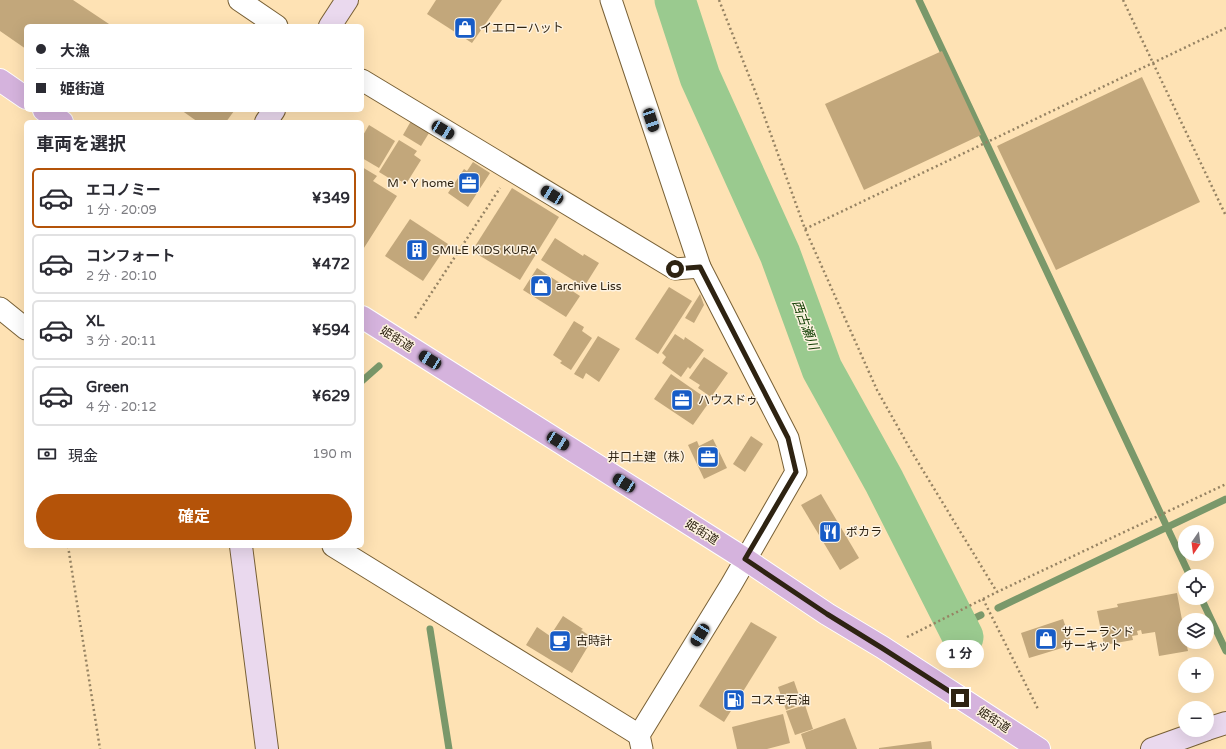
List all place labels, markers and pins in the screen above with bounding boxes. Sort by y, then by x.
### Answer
shop icon: イエローハット [452,15,478,41]
place label: イエローハット [480,21,564,35]
office icon: M・Y home [456,170,482,196]
place label: M・Y home [387,176,454,190]
building icon: SMILE KIDS KURA [404,237,430,263]
place label: SMILE KIDS KURA [432,243,538,257]
shop icon: archive Liss [528,273,554,299]
place label: archive Liss [556,279,622,293]
office icon: ハウスドゥ [669,387,695,413]
place label: ハウスドゥ [698,393,758,407]
office icon: 井口土建（株） [695,444,721,470]
place label: 井口土建（株） [608,450,692,464]
restaurant icon: ポカラ [817,519,843,545]
place label: ポカラ [846,525,882,539]
place label: サニーランド サーキット [1062,625,1134,653]
shop icon: サニーランド サーキット [1033,626,1059,652]
cafe icon: 古時計 [547,628,573,654]
place label: 古時計 [576,634,612,648]
fuel station icon: コスモ石油 [721,687,747,713]
place label: コスモ石油 [750,693,810,707]

